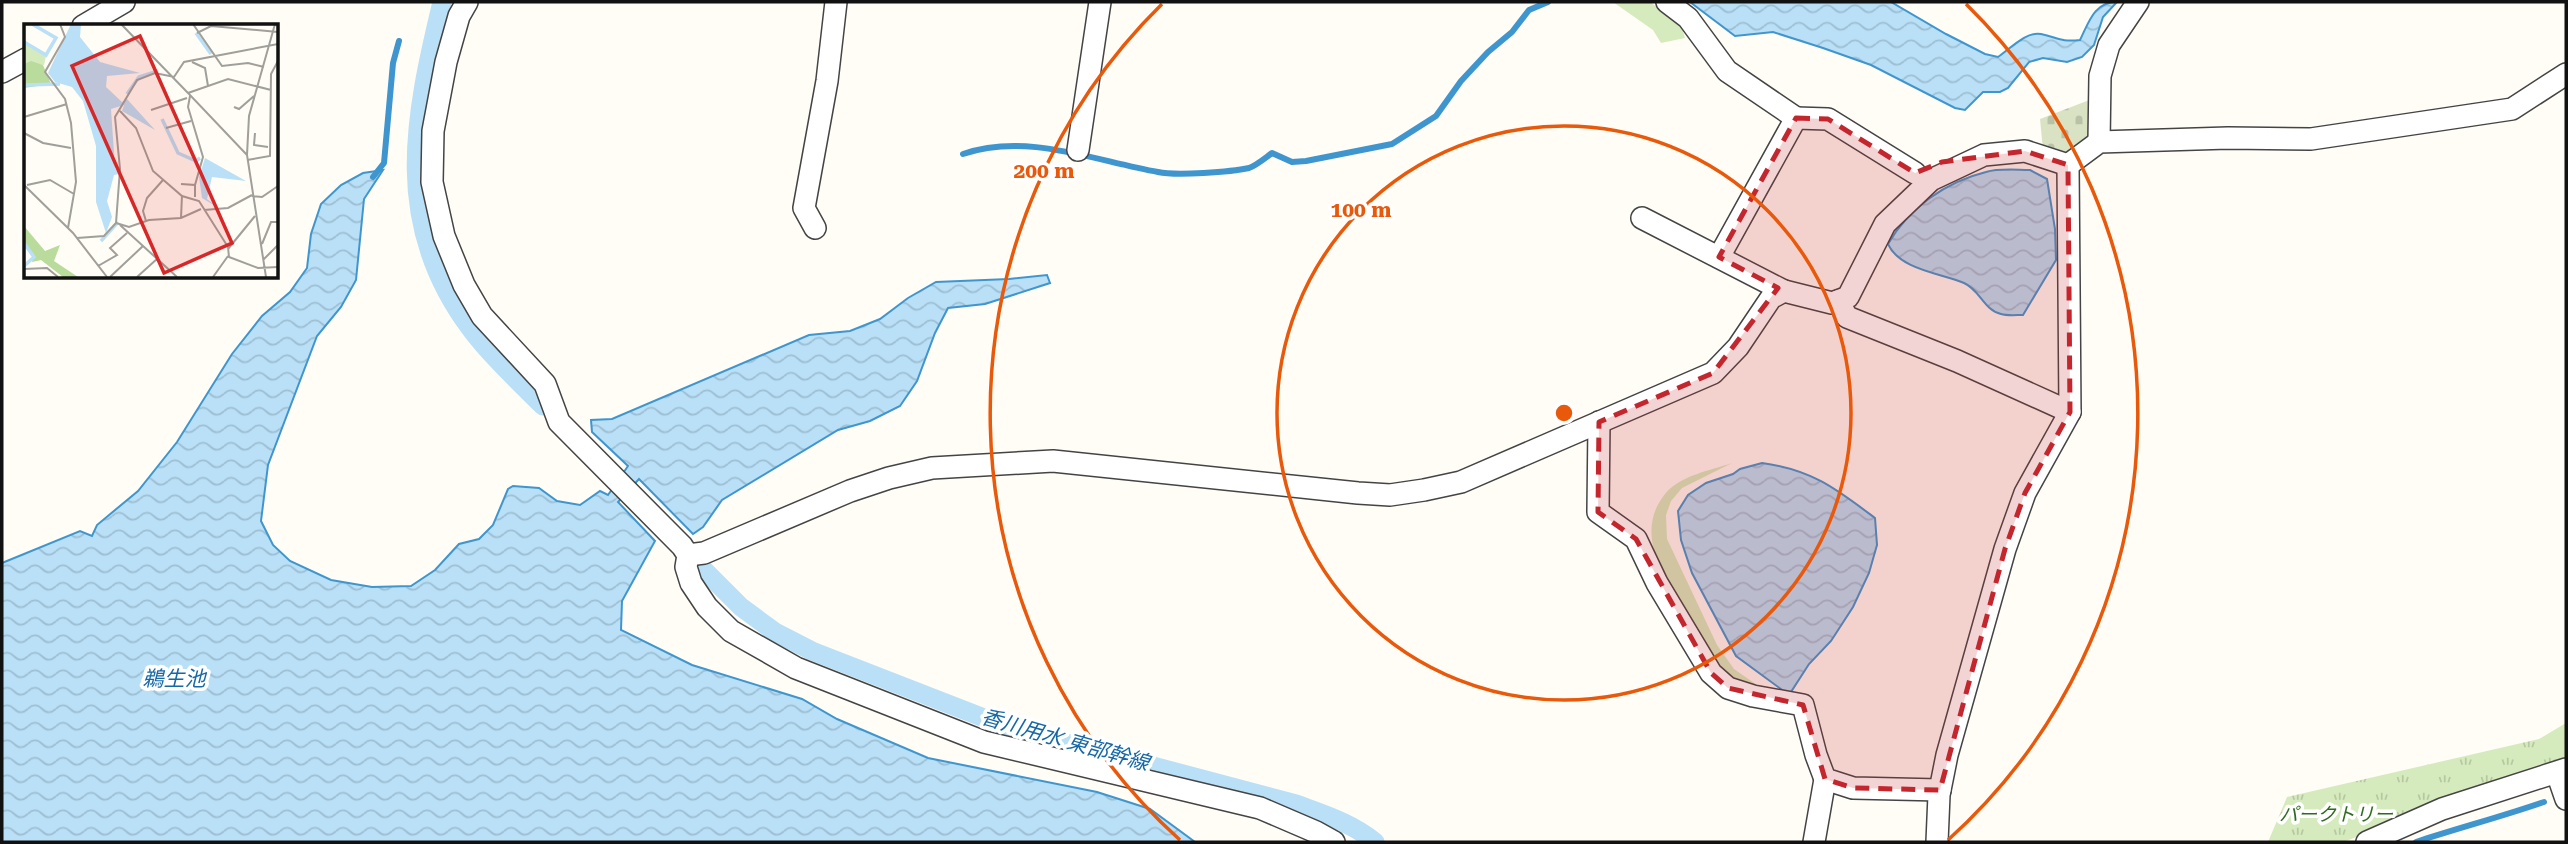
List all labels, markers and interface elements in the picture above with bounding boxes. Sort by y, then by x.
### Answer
inset map [24,24,278,278]
text: 200 m [1014,159,1074,183]
text: 100 m [1331,198,1391,222]
centre of rings [1552,401,1576,425]
water label: 鵜生池 [143,667,207,691]
water label: 香川用水 東部幹線 [978,705,1154,776]
park label: パークトリー [2279,803,2394,826]

